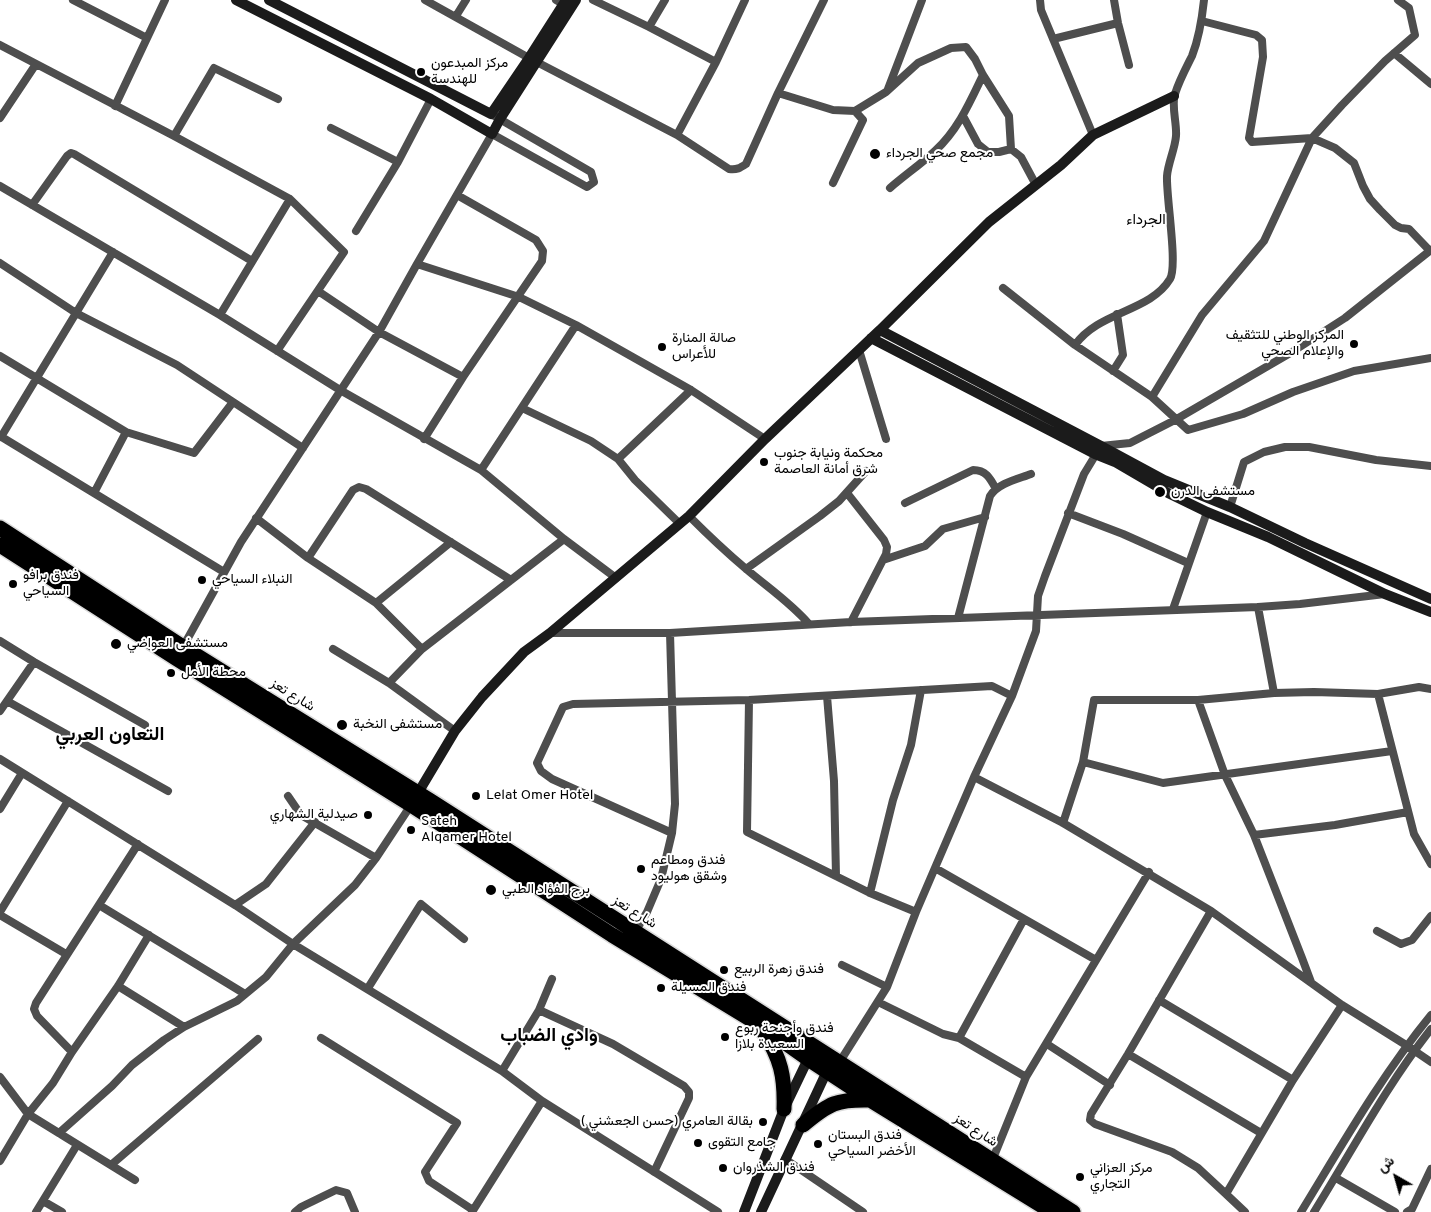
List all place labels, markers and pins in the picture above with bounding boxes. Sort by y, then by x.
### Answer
place label: مركز المبدعون للهندسة [431,56,508,88]
marker: مركز المبدعون للهندسة [415,66,427,78]
place label: مجمع صحي الجرداء [886,146,993,162]
marker: مجمع صحي الجرداء [868,147,882,161]
place label: المركز الوطني للتثقيف والإعلام الصحي [1226,328,1344,361]
place label: صالة المنارة للأعراس [672,331,736,364]
marker: المركز الوطني للتثقيف والإعلام الصحي [1348,338,1360,350]
marker: صالة المنارة للأعراس [656,341,668,353]
place label: محكمة ونيابة جنوب شرق أمانة العاصمة [774,446,883,478]
marker: محكمة ونيابة جنوب شرق أمانة العاصمة [758,456,770,468]
place label: مستشفى الدرن [1171,484,1255,500]
marker: مستشفى الدرن [1153,485,1167,499]
place label: فندق برافو السياحي [23,568,79,600]
place label: النبلاء السياحي [212,572,293,588]
marker: النبلاء السياحي [196,574,208,586]
marker: فندق برافو السياحي [7,578,19,590]
place label: مستشفى العواضي [127,636,228,652]
marker: مستشفى العواضي [109,637,123,651]
place label: محطة الأمل [181,665,246,681]
marker: محطة الأمل [165,667,177,679]
place label: مستشفى النخبة [353,717,442,733]
marker: مستشفى النخبة [335,718,349,732]
place label: Lelat Omer Hotel [486,788,593,804]
marker: Lelat Omer Hotel [470,790,482,802]
place label: صيدلية الشهاري [270,807,358,823]
marker: صيدلية الشهاري [362,809,374,821]
place label: Sateh Alqamer Hotel [421,814,512,846]
marker: Sateh Alqamer Hotel [405,824,417,836]
place label: فندق ومطاعم وشقق هوليود [651,853,727,886]
marker: فندق ومطاعم وشقق هوليود [635,863,647,875]
place label: برج الفؤاد الطبي [502,882,590,898]
marker: برج الفؤاد الطبي [484,883,498,897]
place label: فندق زهرة الربيع [734,962,824,978]
marker: فندق زهرة الربيع [718,964,730,976]
place label: فندق المسيلة [671,980,746,996]
marker: فندق المسيلة [655,982,667,994]
place label: فندق وأجنحة ربوع السعيدة بلازا [735,1021,834,1054]
marker: فندق وأجنحة ربوع السعيدة بلازا [719,1031,731,1043]
place label: بقالة العامري (حسن الجعشني ) [581,1114,753,1130]
marker: بقالة العامري (حسن الجعشني ) [757,1116,769,1128]
place label: فندق البستان الأخضر السياحي [828,1128,916,1160]
place label: جامع التقوى [708,1135,776,1151]
marker: جامع التقوى [692,1137,704,1149]
marker: فندق البستان الأخضر السياحي [812,1138,824,1150]
place label: فندق الشذروان [733,1160,815,1176]
place label: مركز العزاني التجاري [1090,1161,1153,1194]
marker: فندق الشذروان [717,1162,729,1174]
marker: مركز العزاني التجاري [1074,1171,1086,1183]

